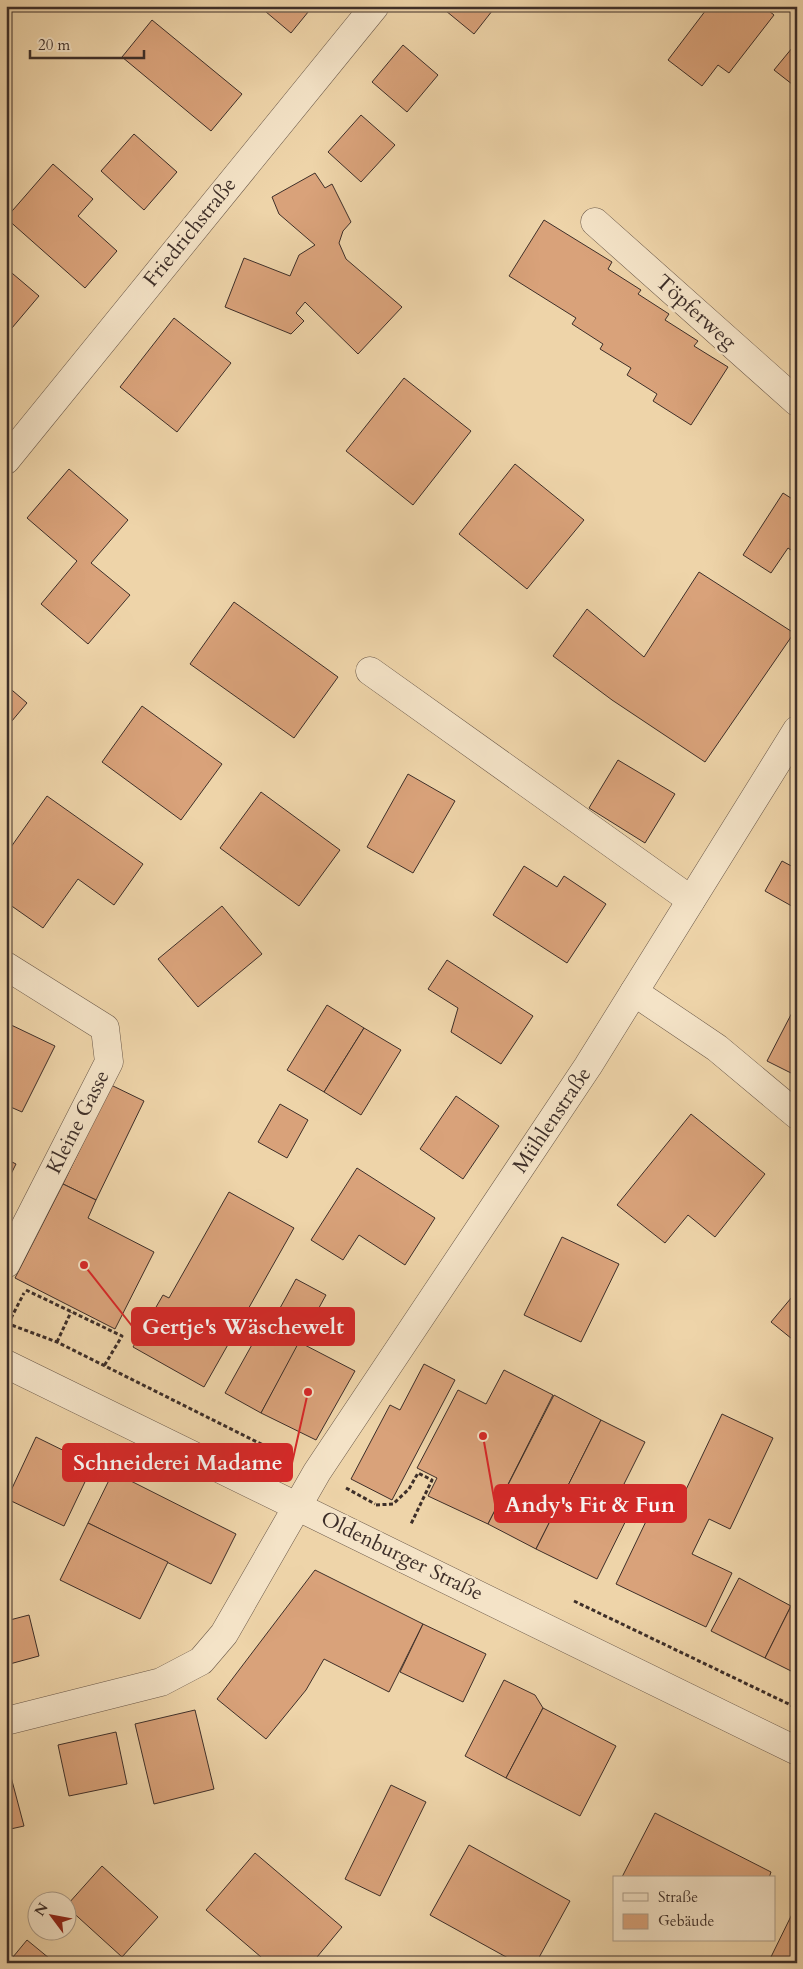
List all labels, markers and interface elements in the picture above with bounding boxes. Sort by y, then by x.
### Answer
scale bar [30,28,144,60]
text: 20 m [38,35,70,55]
street label: Friedrichstraße [137,171,243,293]
street label: Töpferweg [649,268,743,356]
street label: Mühlenstraße [506,1061,598,1179]
street label: Kleine Gasse [39,1065,117,1179]
callout: Gertje's Wäschewelt [132,1308,354,1345]
text: Gertje's Wäschewelt [142,1312,344,1342]
callout: Schneiderei Madame [63,1444,292,1481]
text: Schneiderei Madame [73,1448,283,1478]
callout: Andy's Fit & Fun [495,1485,686,1522]
text: Andy's Fit & Fun [505,1490,675,1520]
street label: Oldenburger Straße [316,1504,488,1608]
legend [613,1876,776,1942]
text: Straße [658,1887,698,1907]
north arrow [28,1892,78,1942]
text: N [30,1899,53,1920]
text: Gebäude [658,1911,715,1931]

